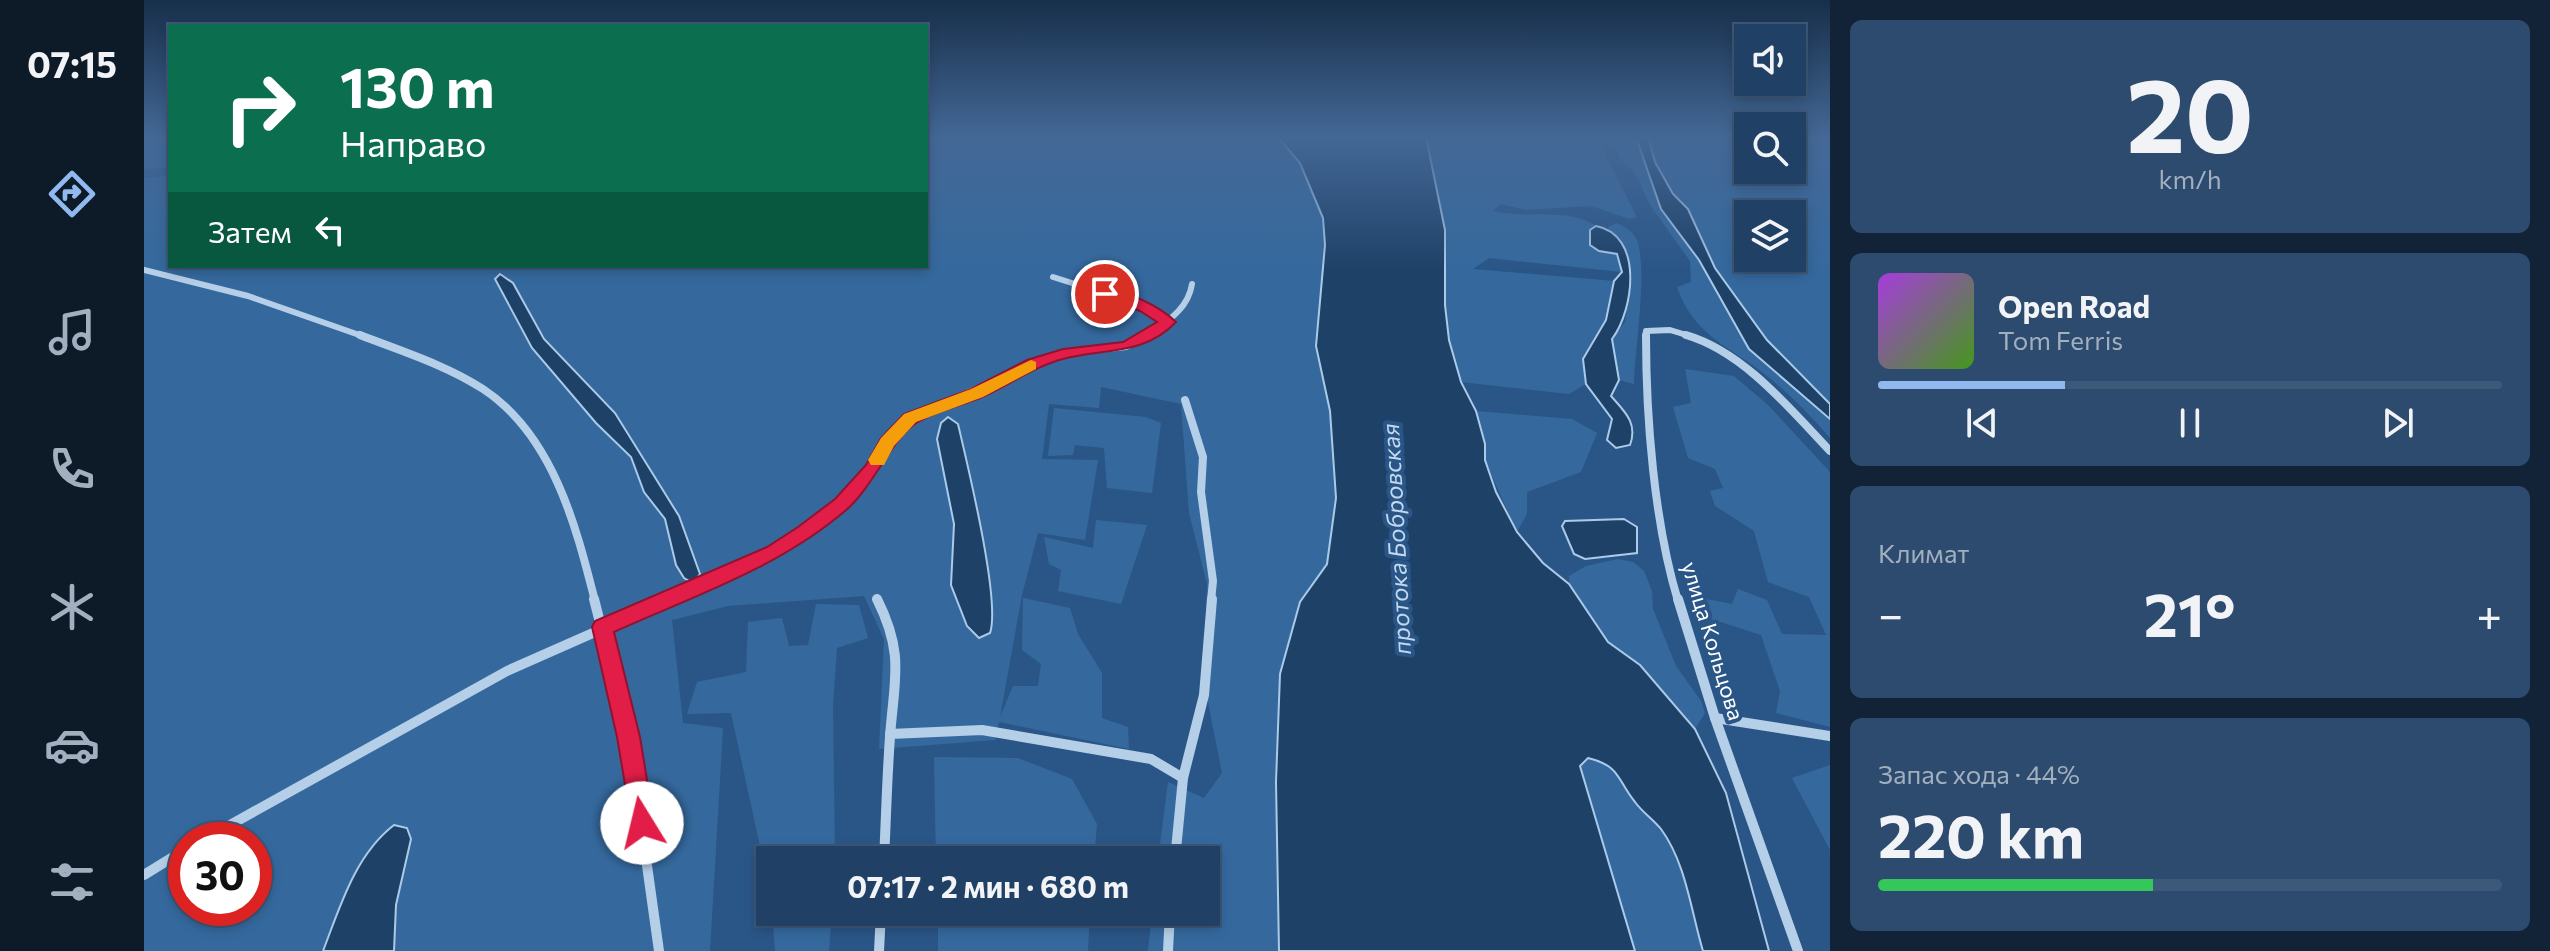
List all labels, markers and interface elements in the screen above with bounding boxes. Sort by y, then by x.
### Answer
map controls [1734,24,1806,272]
button: sound [1734,24,1806,96]
text: 07:15 [27,41,117,85]
text: 20 [2126,47,2254,174]
text: 130 m [340,51,495,120]
icon: right [208,56,312,160]
button: search [1734,112,1806,184]
text: Направо [340,120,486,164]
text: km/h [2158,163,2222,194]
icon: directions [44,166,100,222]
button: layers [1734,200,1806,272]
icon: left [308,208,352,252]
text: Затем [208,212,292,249]
pin [1071,260,1139,328]
icon: arrive [1083,272,1127,316]
text: Open Road [1998,287,2150,324]
icon: music [44,304,100,360]
text: Tom Ferris [1998,324,2123,355]
icon: previous [1960,401,2004,445]
icon: pause [2168,401,2212,445]
icon: next [2376,401,2420,445]
water label: протока Бобровская [1375,423,1416,656]
icon: phone [44,441,100,497]
text: Климат [1878,537,1970,568]
street label: улица Кольцова [1677,558,1750,723]
text: 21° [2144,576,2236,649]
icon: climate [44,579,100,635]
text: − [1878,586,1903,640]
text: + [2476,586,2502,640]
icon: car [44,717,100,773]
text: Запас хода · 44% [1878,758,2080,789]
position arrow [600,781,684,865]
text: 220 km [1878,797,2084,870]
speed limit sign: 30 [168,822,272,926]
icon: filters [44,854,100,910]
text: 07:17 · 2 мин · 680 m [847,867,1129,904]

